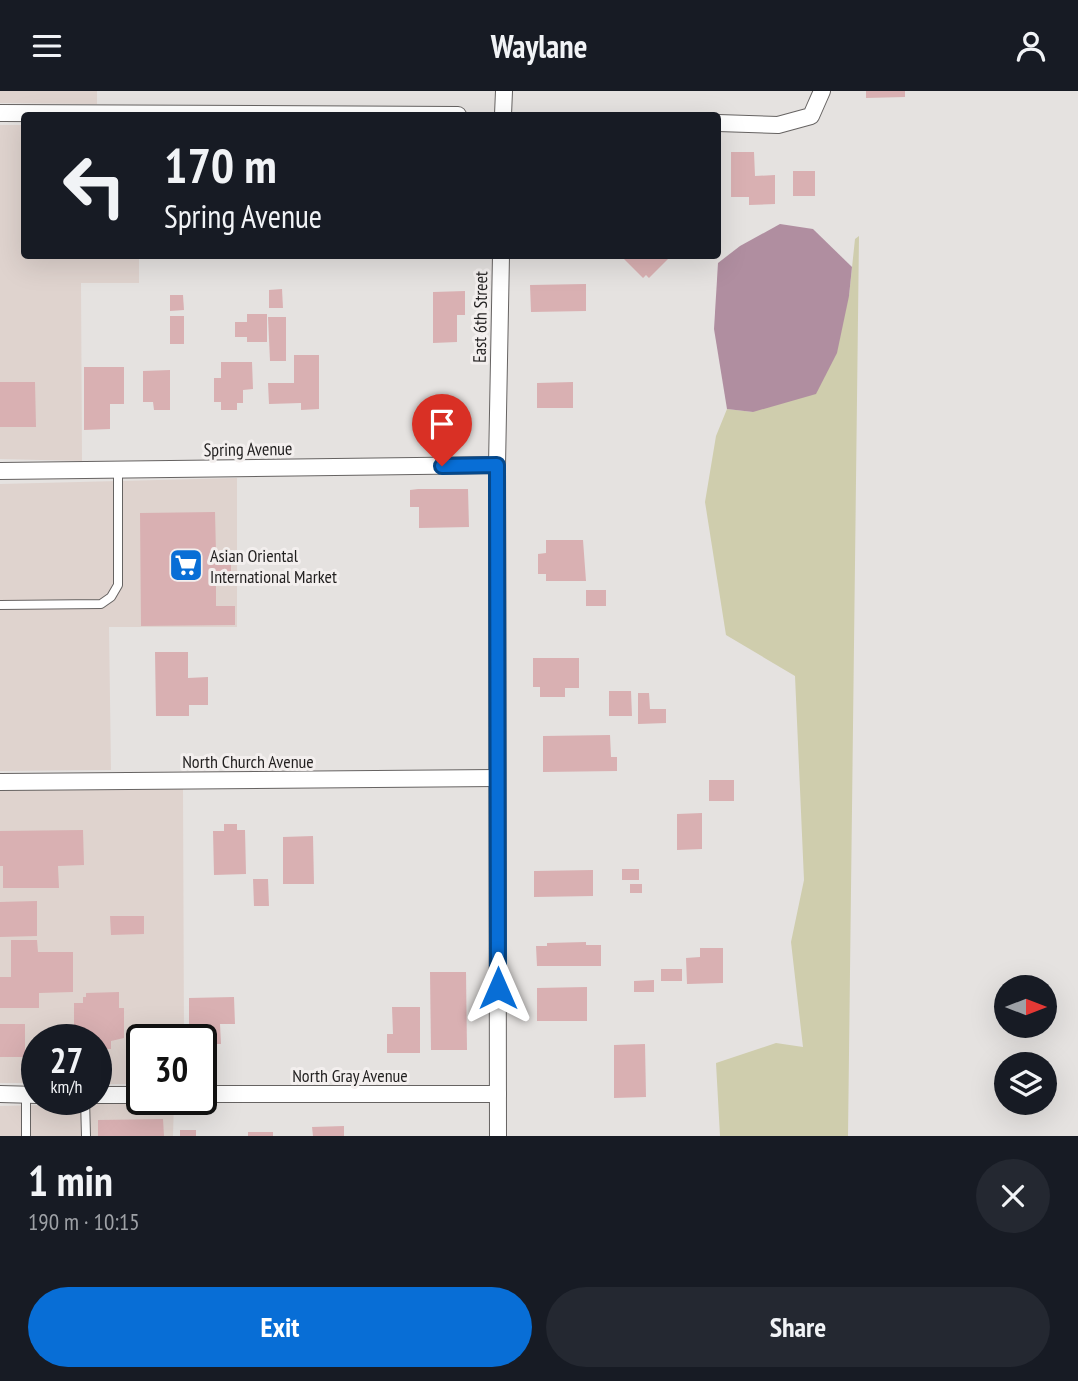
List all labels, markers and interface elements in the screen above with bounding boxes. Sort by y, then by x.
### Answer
text: Waylane [491,25,587,67]
icon: menu [28,27,66,65]
icon: person [1012,27,1050,65]
text: 170 m [164,133,277,197]
icon: left [49,140,140,231]
text: Spring Avenue [164,195,322,237]
street label: East 6th Street [468,271,492,363]
pin [412,394,472,466]
icon: arrive [423,405,461,443]
street label: Spring Avenue [203,437,293,461]
place label: Asian Oriental International Market [210,544,337,588]
supermarket icon: Asian Oriental International Market [167,546,205,584]
street label: North Church Avenue [182,750,314,773]
position arrow [461,951,535,1025]
north arrow [994,975,1057,1038]
map controls [994,975,1057,1115]
speed limit sign: 30 [126,1024,217,1115]
text: 27 [50,1037,83,1083]
button: layers [994,1052,1057,1115]
street label: North Gray Avenue [292,1064,408,1087]
text: km/h [51,1075,82,1098]
text: 1 min [28,1153,113,1208]
button: close [976,1159,1050,1233]
text: 190 m · 10:15 [28,1207,140,1236]
button: Exit [28,1287,532,1367]
button: Share [546,1287,1050,1367]

